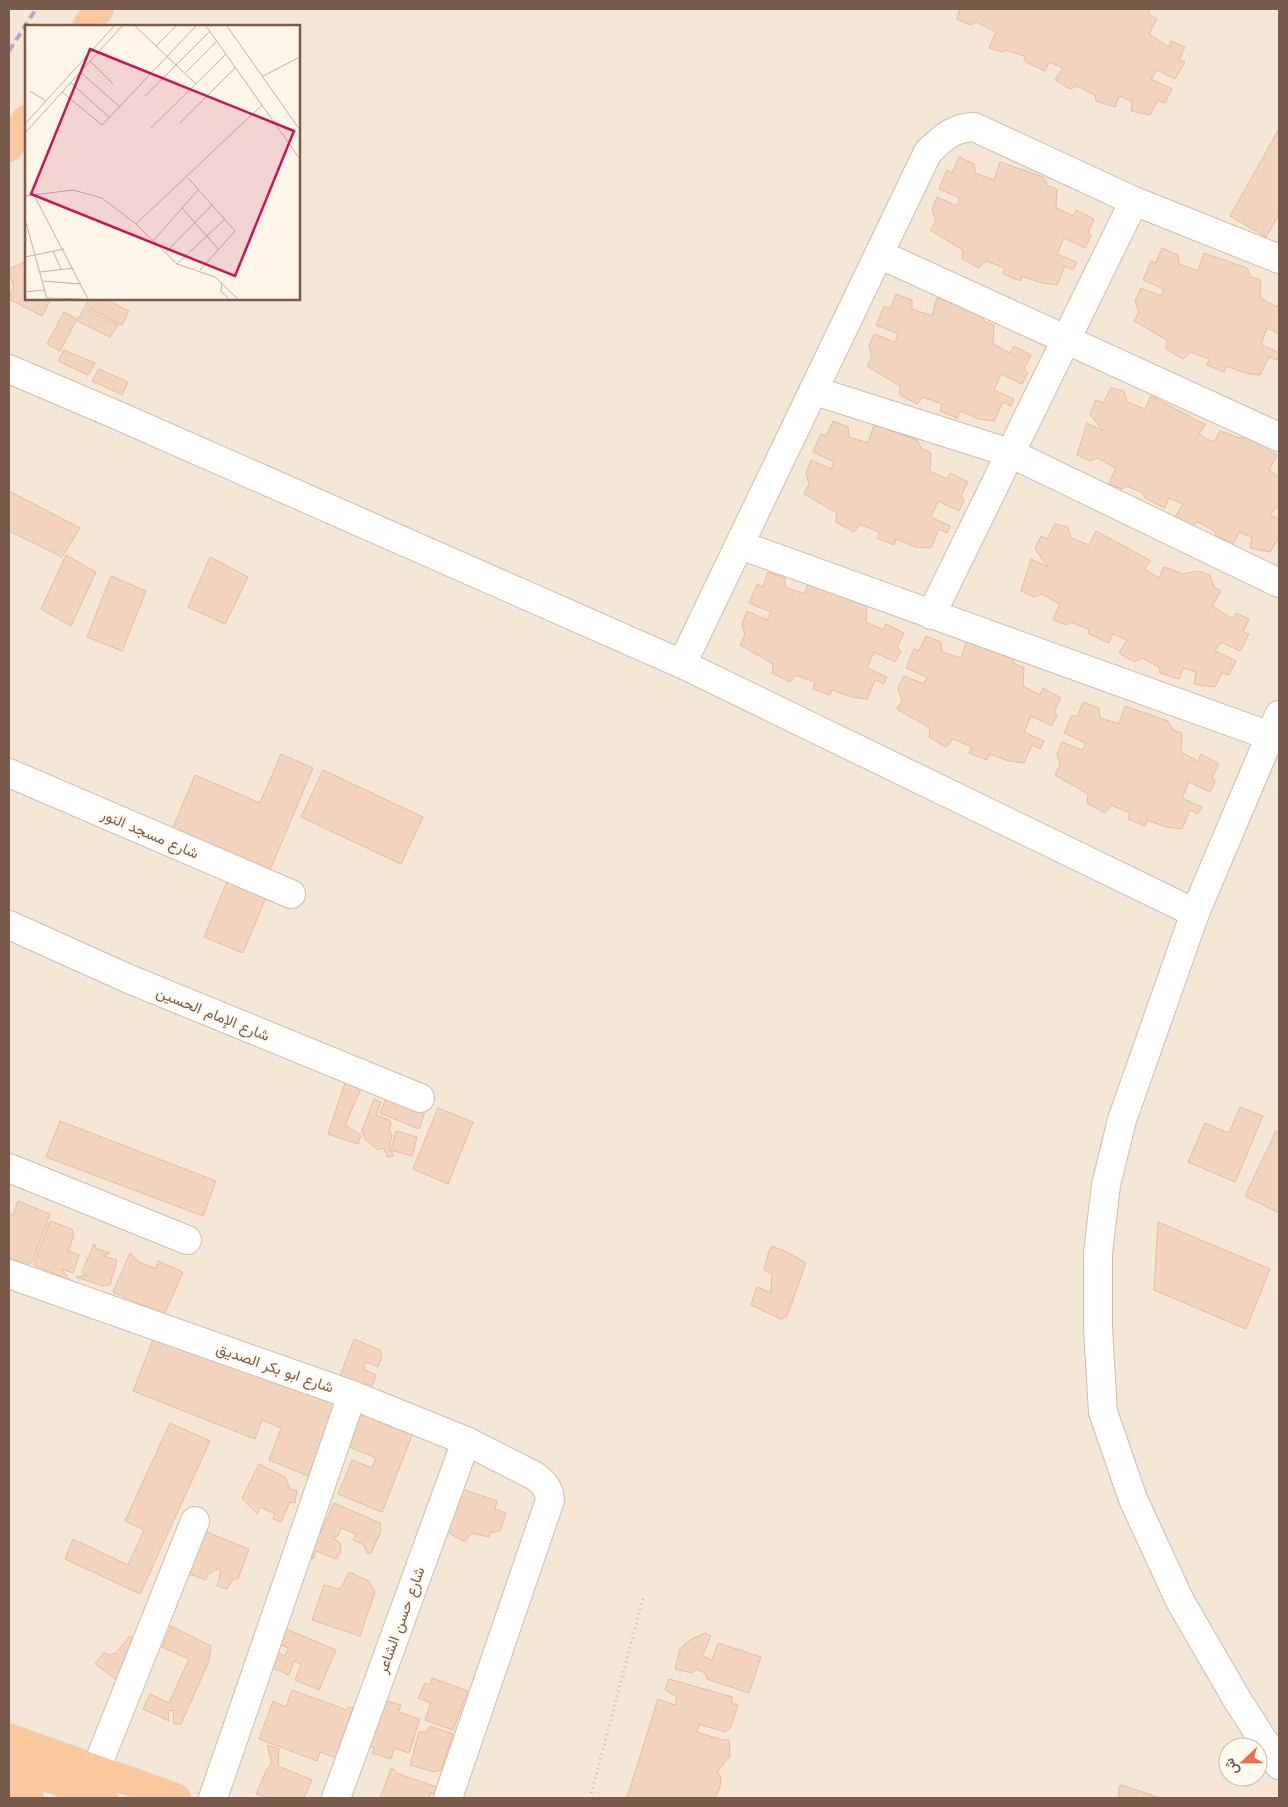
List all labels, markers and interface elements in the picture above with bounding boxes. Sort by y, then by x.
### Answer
inset map [25,25,300,300]
street label: شارع مسجد النور [97,805,202,864]
street label: شارع الإمام الحسين [153,983,272,1047]
street label: شارع ابو بكر الصديق [213,1339,336,1398]
street label: شارع حسن الشاعر [373,1564,431,1677]
north arrow [1218,1737,1268,1787]
text: ش [1220,1756,1242,1778]

